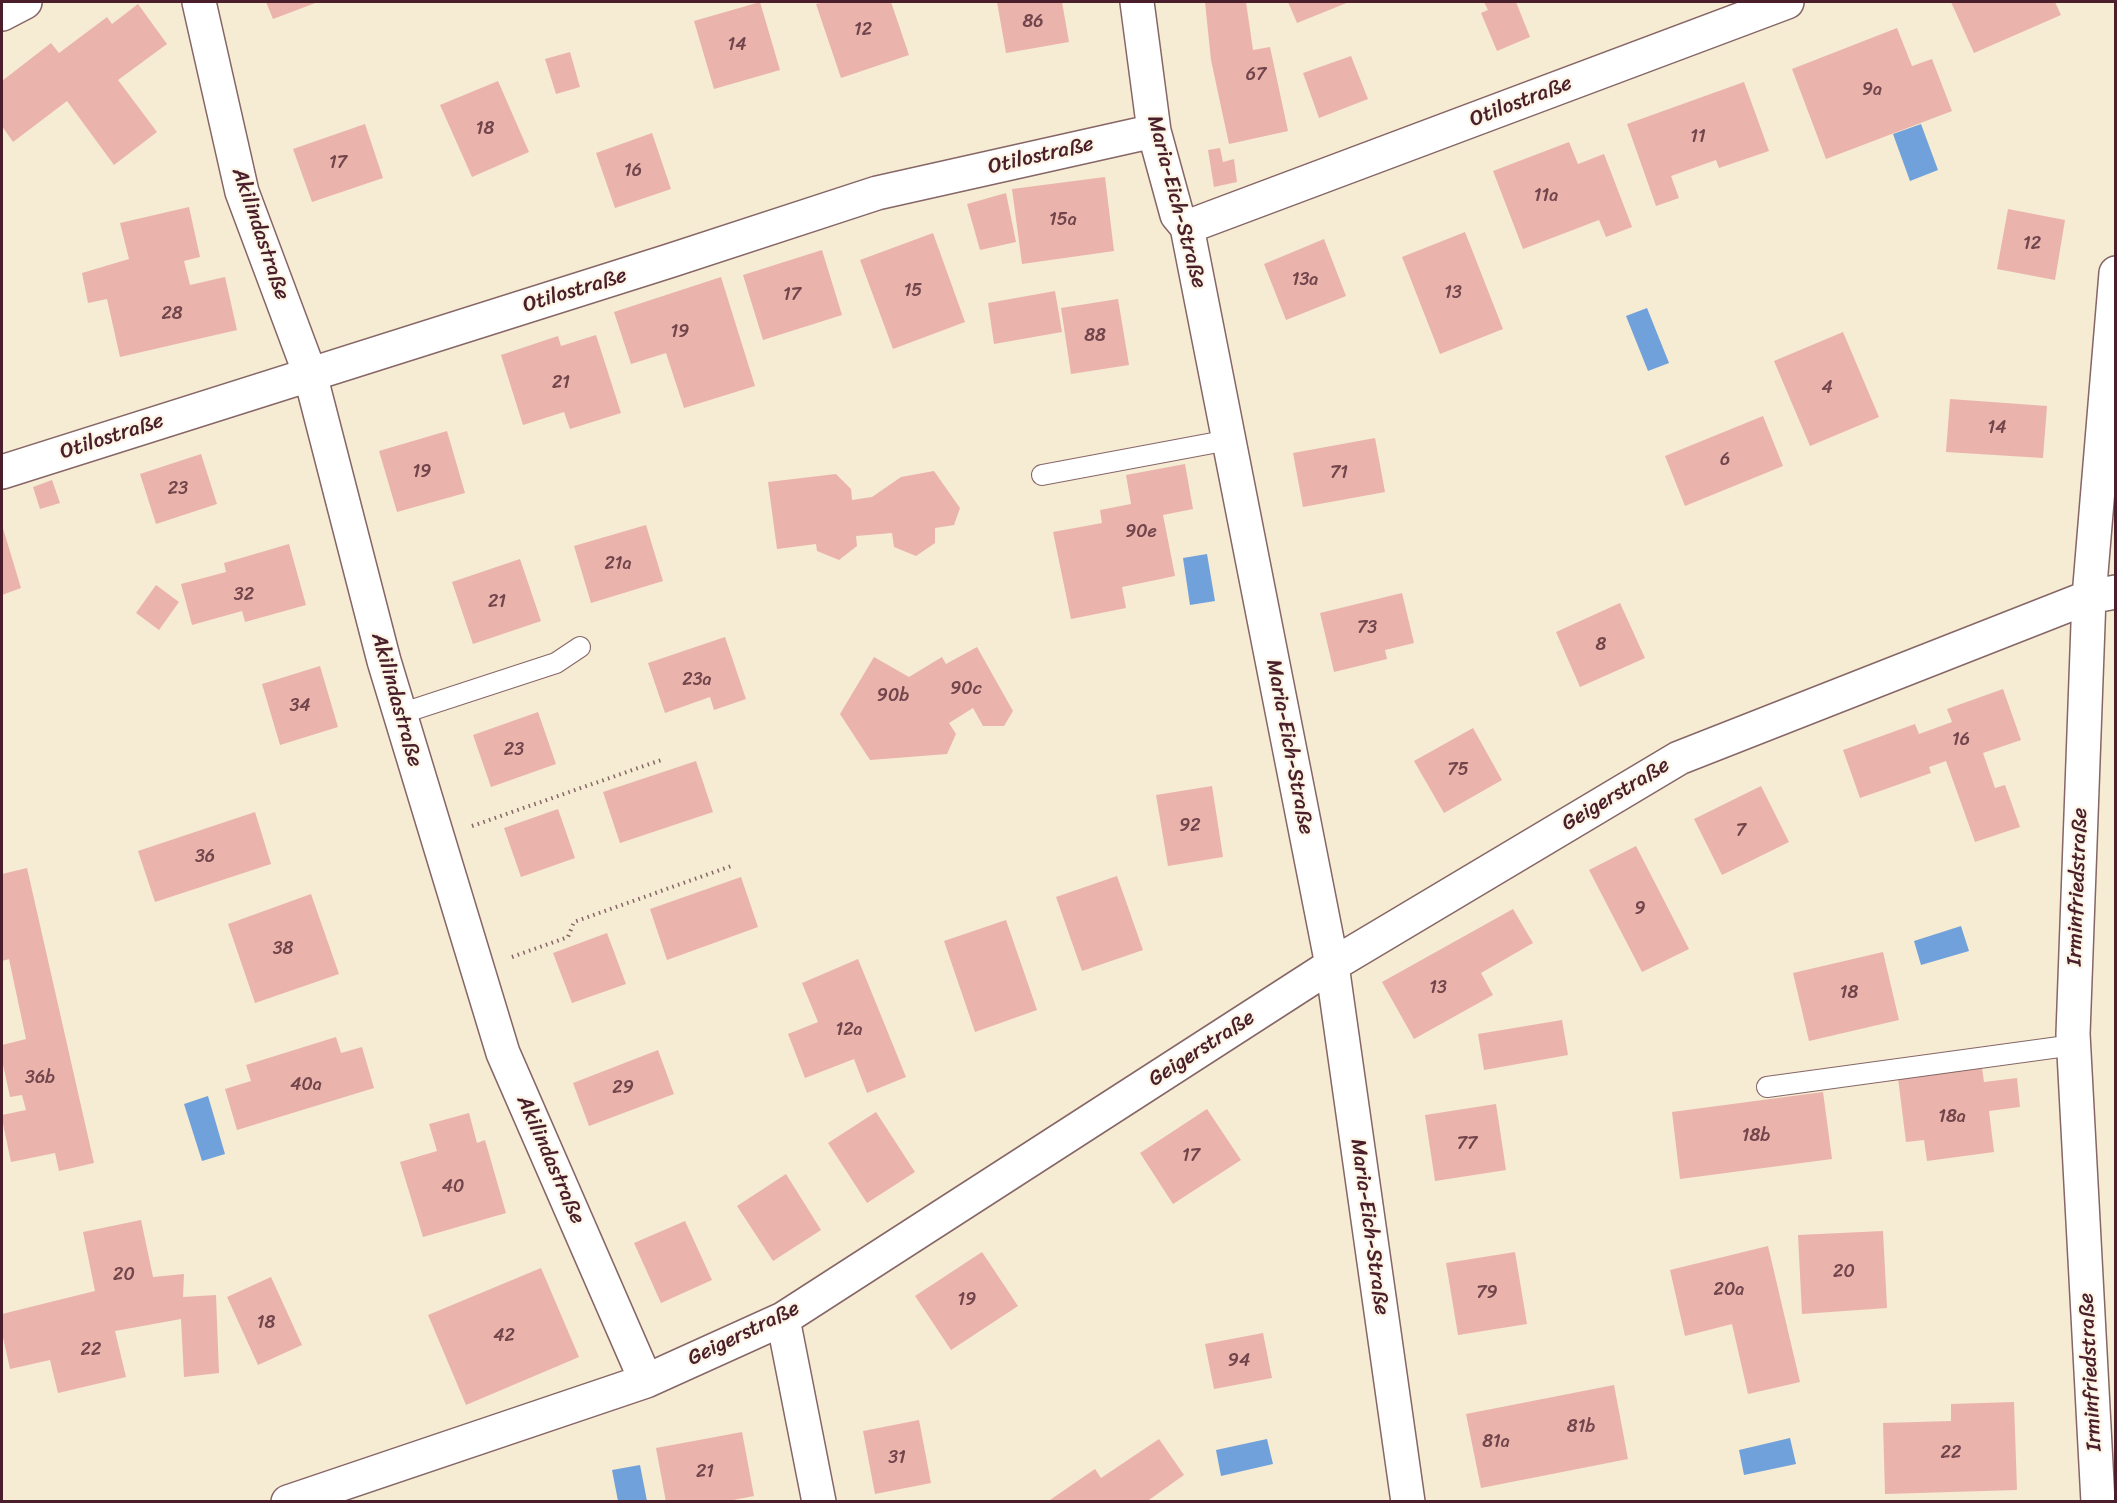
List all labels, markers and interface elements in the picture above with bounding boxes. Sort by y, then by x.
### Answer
house number: 86 [1022,11,1044,33]
house number: 12 [854,19,872,41]
house number: 14 [728,34,746,56]
house number: 67 [1246,64,1266,86]
street label: Otilostraße [1466,71,1576,133]
house number: 9a [1862,79,1882,101]
street label: Maria-Eich-Straße [1141,113,1211,291]
house number: 18 [476,118,494,140]
house number: 11 [1690,126,1706,148]
street label: Otilostraße [986,132,1096,180]
house number: 17 [329,152,347,174]
house number: 16 [624,160,642,182]
street label: Akilindastraße [226,165,294,303]
house number: 11a [1534,185,1558,207]
house number: 15a [1049,209,1077,231]
house number: 12 [2023,233,2041,255]
street label: Otilostraße [520,263,630,319]
house number: 13a [1292,269,1318,291]
house number: 15 [904,280,922,302]
house number: 13 [1444,282,1462,304]
house number: 17 [783,284,801,306]
house number: 28 [161,303,183,325]
house number: 19 [671,321,689,343]
house number: 88 [1084,325,1106,347]
house number: 21 [552,372,570,394]
house number: 4 [1821,377,1833,399]
street label: Otilostraße [57,408,167,466]
house number: 14 [1988,417,2006,439]
house number: 6 [1720,449,1730,471]
house number: 19 [413,461,431,483]
house number: 71 [1330,462,1348,484]
house number: 23 [168,478,188,500]
house number: 90e [1125,521,1157,543]
house number: 21a [604,553,632,575]
house number: 32 [234,584,254,606]
house number: 21 [488,591,506,613]
house number: 73 [1357,617,1377,639]
street label: Akilindastraße [365,630,427,770]
house number: 8 [1596,634,1606,656]
street label: Maria-Eich-Straße [1260,657,1318,837]
house number: 23a [682,669,712,691]
house number: 90c [950,678,982,700]
house number: 90b [877,685,909,707]
house number: 34 [289,695,311,717]
house number: 16 [1952,729,1970,751]
house number: 23 [504,739,524,761]
street label: Geigerstraße [1558,753,1674,837]
house number: 75 [1447,759,1469,781]
street label: Irminfriedstraße [2063,807,2093,967]
house number: 92 [1179,815,1201,837]
house number: 7 [1736,820,1746,842]
house number: 36 [195,846,215,868]
house number: 9 [1634,898,1646,920]
house number: 38 [273,938,293,960]
house number: 13 [1429,977,1447,999]
house number: 18 [1840,982,1858,1004]
street label: Geigerstraße [1144,1005,1260,1093]
house number: 12a [835,1019,863,1041]
house number: 36b [25,1067,55,1089]
house number: 40a [290,1074,322,1096]
house number: 29 [612,1077,634,1099]
street label: Akilindastraße [510,1092,590,1228]
house number: 18a [1938,1106,1966,1128]
house number: 18b [1742,1125,1770,1147]
house number: 77 [1457,1133,1477,1155]
street label: Maria-Eich-Straße [1344,1137,1394,1317]
house number: 17 [1182,1145,1200,1167]
house number: 40 [442,1176,464,1198]
house number: 20 [1833,1261,1855,1283]
house number: 20 [113,1264,135,1286]
house number: 20a [1714,1279,1744,1301]
house number: 79 [1476,1282,1498,1304]
house number: 19 [958,1289,976,1311]
street label: Irminfriedstraße [2074,1292,2108,1452]
street label: Geigerstraße [684,1296,804,1372]
house number: 18 [257,1312,275,1334]
house number: 42 [493,1325,515,1347]
house number: 22 [81,1339,101,1361]
house number: 94 [1228,1350,1250,1372]
house number: 81b [1567,1416,1595,1438]
house number: 81a [1482,1431,1510,1453]
house number: 22 [1941,1442,1961,1464]
house number: 31 [888,1447,906,1469]
house number: 21 [696,1461,714,1483]

